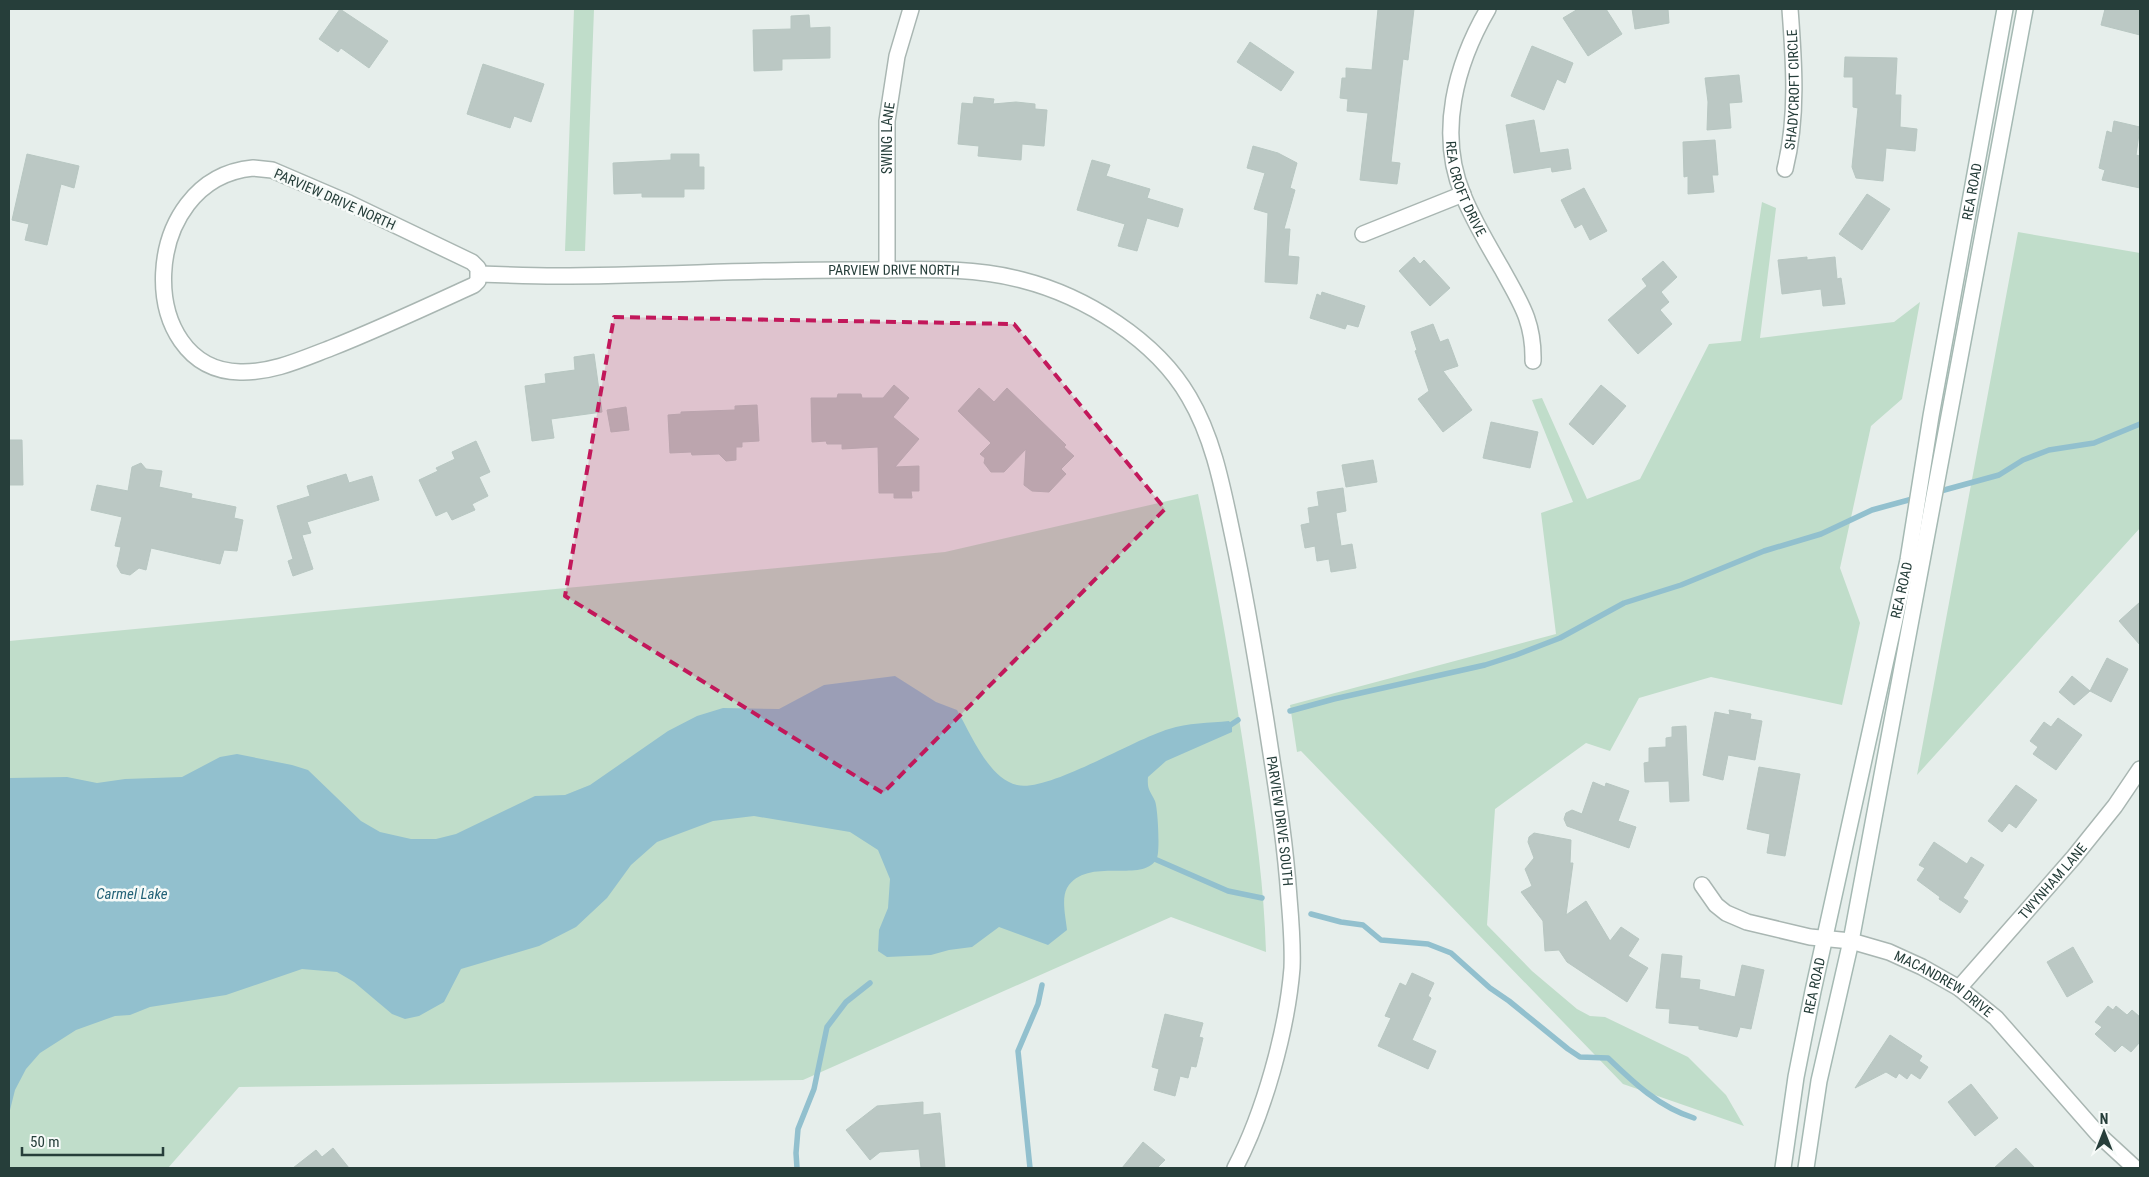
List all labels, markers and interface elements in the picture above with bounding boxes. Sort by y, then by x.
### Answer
street label: SHADYCROFT CIRCLE [1781,29,1802,151]
street label: SWING LANE [879,101,898,174]
street label: REA CROFT DRIVE [1443,140,1490,239]
street label: REA ROAD [1959,162,1985,221]
street label: PARVIEW DRIVE NORTH [272,165,398,233]
street label: PARVIEW DRIVE NORTH [828,261,960,279]
street label: REA ROAD [1887,560,1915,620]
street label: PARVIEW DRIVE SOUTH [1264,755,1296,887]
street label: TWYNHAM LANE [2015,840,2090,922]
water label: Carmel Lake [96,885,168,903]
street label: MACANDREW DRIVE [1892,947,1996,1020]
street label: REA ROAD [1801,956,1828,1015]
north arrow [2079,1107,2129,1157]
text: N [2100,1111,2108,1127]
scale bar [22,1124,164,1156]
text: 50 m [30,1133,60,1151]

